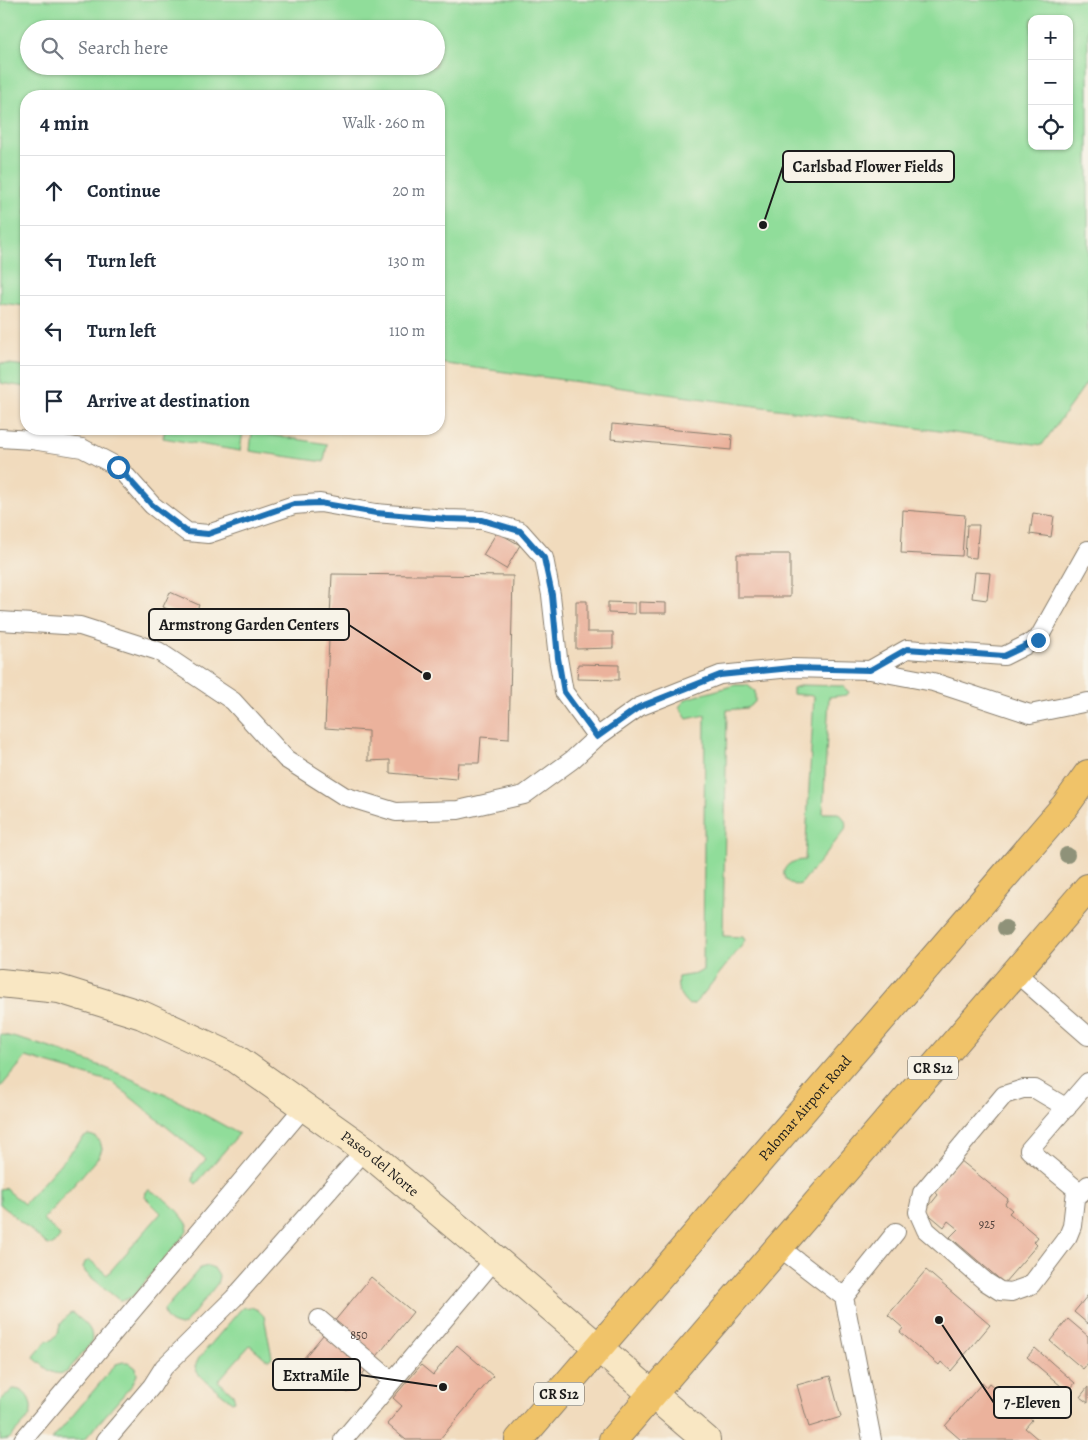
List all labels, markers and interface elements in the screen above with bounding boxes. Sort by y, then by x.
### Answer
map controls [1028,15,1073,150]
button: + [1028,15,1073,60]
search box [20,20,445,75]
icon: search [38,34,66,62]
text: Search here [78,35,168,61]
button: − [1028,60,1073,105]
button: locate [1028,105,1073,150]
text: 4 min [40,109,89,137]
text: Walk · 260 m [343,112,425,134]
callout: Carlsbad Flower Fields [783,151,954,182]
text: Carlsbad Flower Fields [793,156,943,178]
icon: ahead [40,177,68,205]
text: Continue [87,178,161,204]
text: 20 m [392,180,425,202]
icon: left [40,247,68,275]
text: Turn left [87,248,156,274]
text: 130 m [388,250,425,272]
icon: left [40,317,68,345]
text: Turn left [87,318,156,344]
text: 110 m [389,320,425,342]
icon: arrive [40,387,68,415]
text: Arrive at destination [87,388,250,414]
route start [107,456,130,479]
callout: Armstrong Garden Centers [149,609,349,640]
text: Armstrong Garden Centers [158,614,339,636]
route end [1027,629,1050,652]
street label: Palomar Airport Road [754,1050,856,1165]
road number: CR S12 [908,1056,958,1080]
street label: Paseo del Norte [337,1126,423,1201]
house number: 925 [979,1216,995,1232]
house number: 850 [350,1327,368,1343]
callout: ExtraMile [273,1359,360,1390]
text: ExtraMile [283,1365,349,1387]
road number: CR S12 [534,1382,584,1406]
callout: 7-Eleven [994,1387,1071,1418]
text: 7-Eleven [1004,1392,1060,1414]

